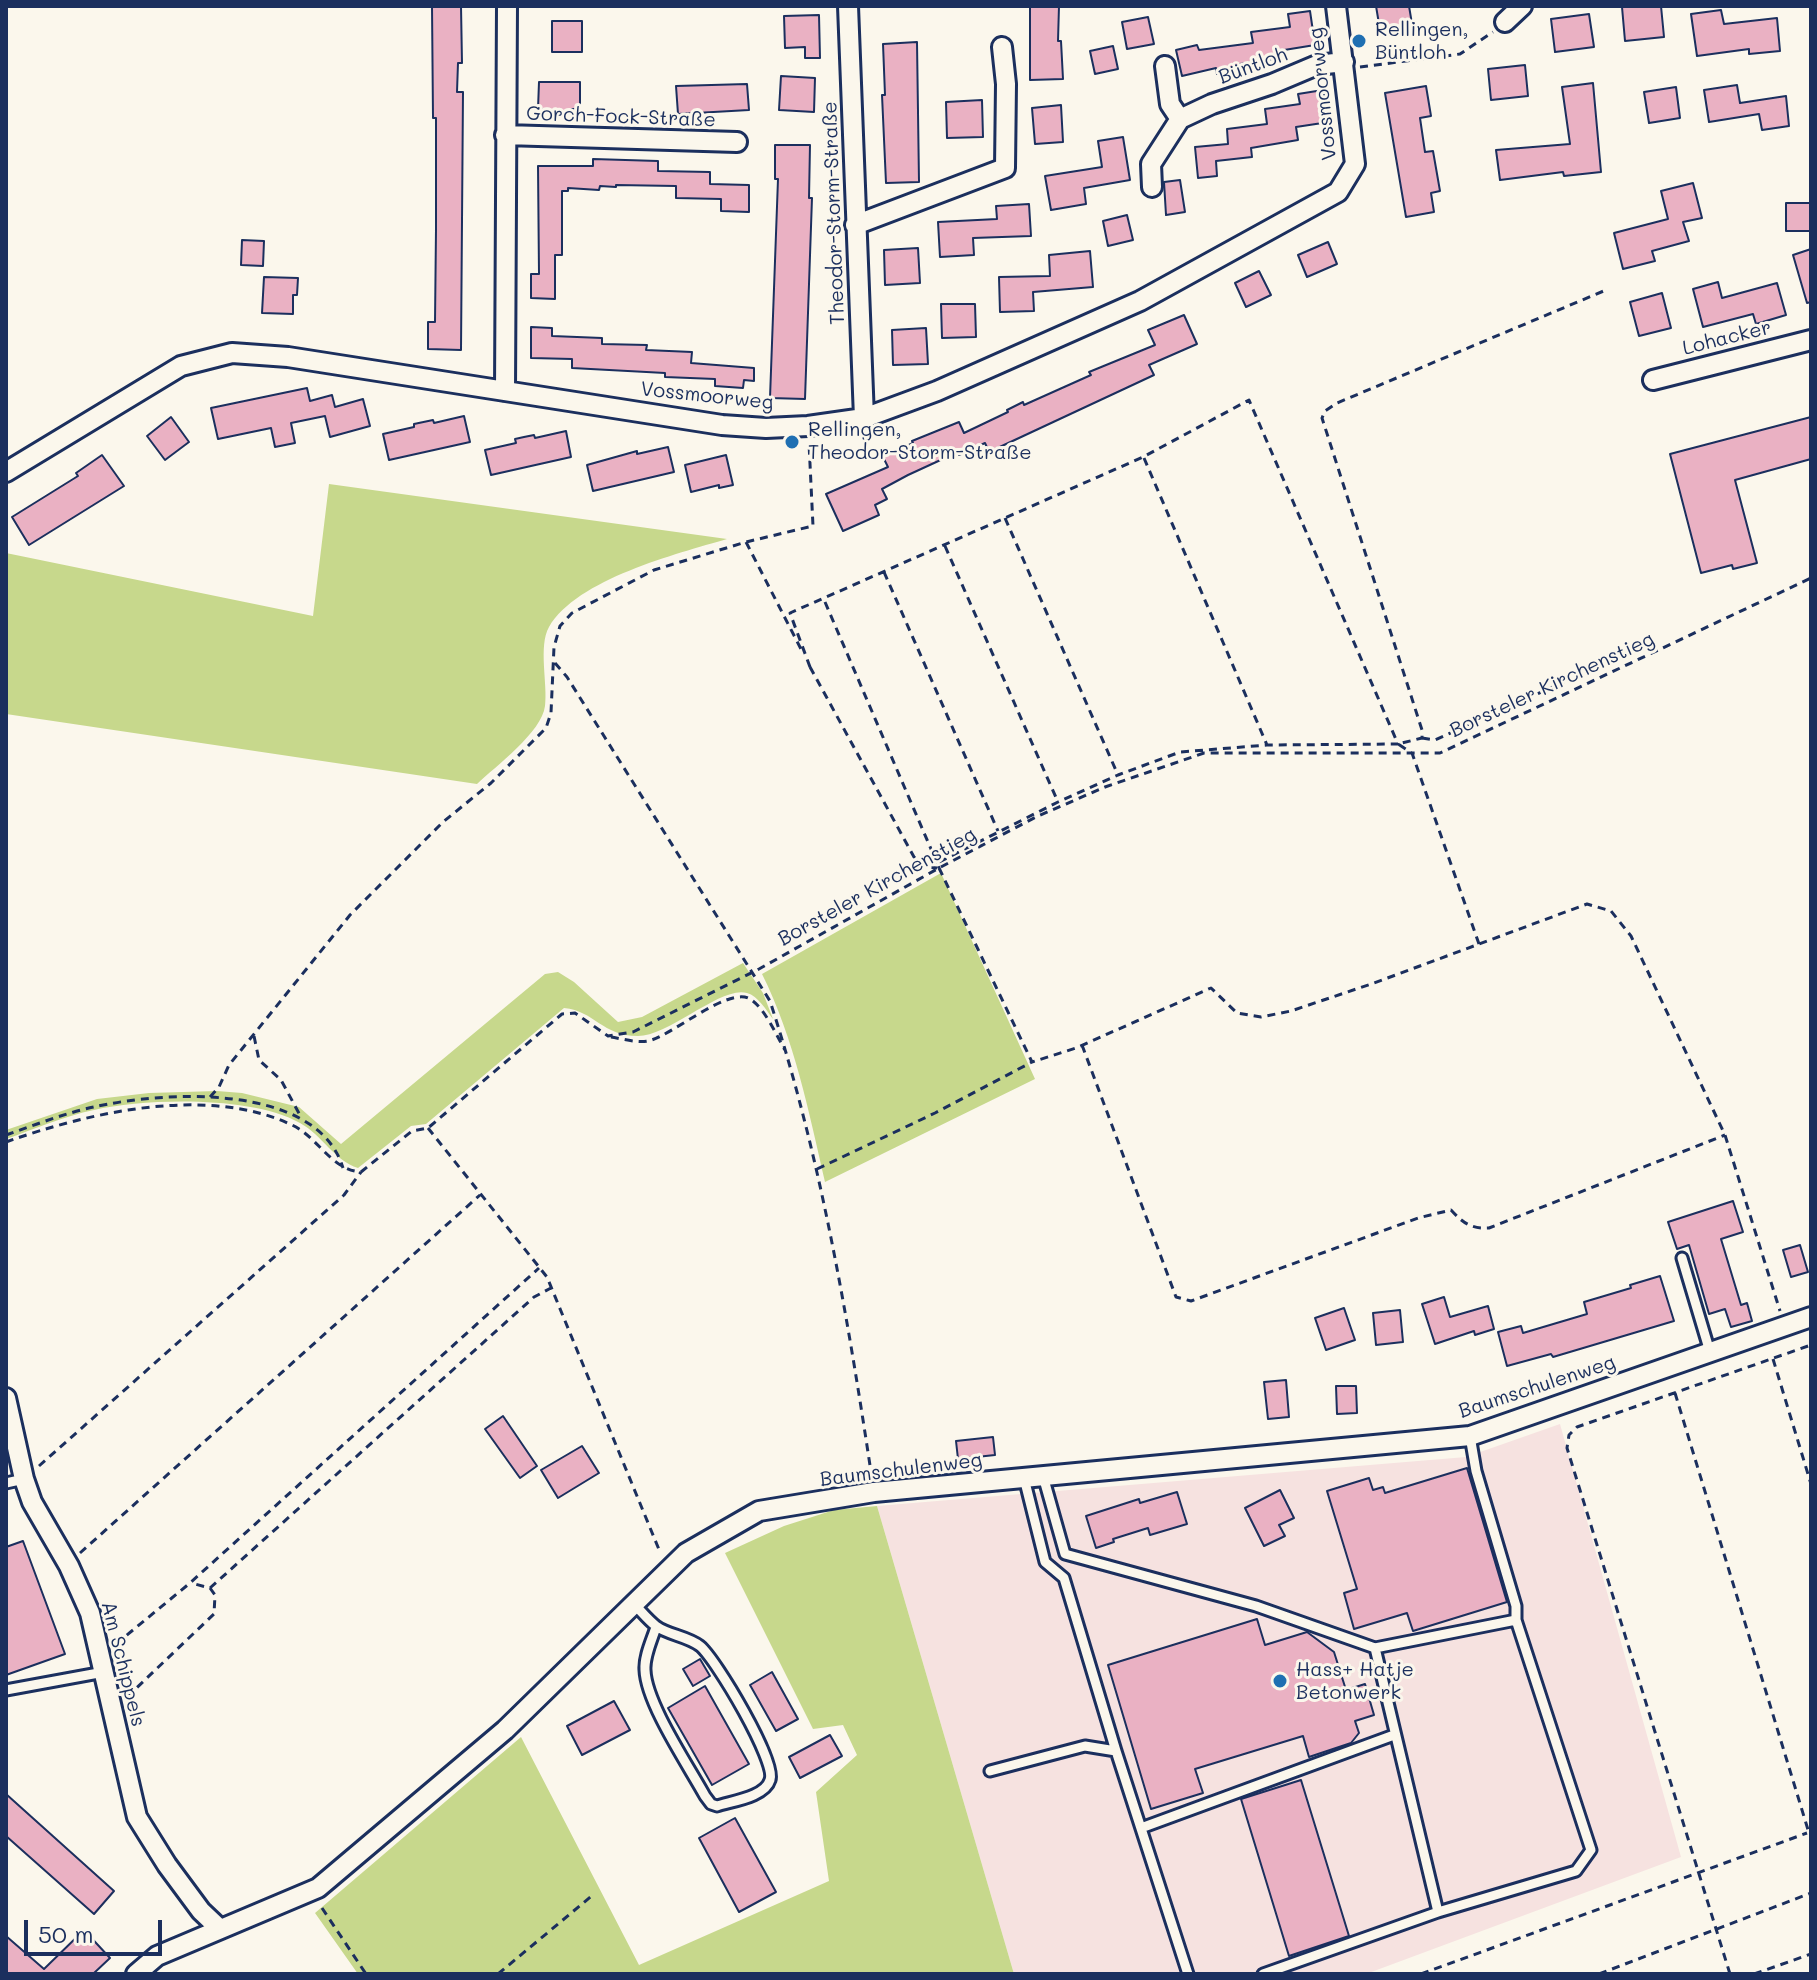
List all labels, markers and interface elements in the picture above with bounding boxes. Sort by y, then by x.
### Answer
place label: Rellingen, Büntloh [1375,18,1468,65]
street label: Vossmoorweg [1304,26,1342,162]
marker: Rellingen, Büntloh [1350,32,1368,50]
street label: Büntloh [1215,43,1291,89]
street label: Theodor-Storm-Straße [818,101,850,325]
street label: Gorch-Fock-Straße [526,102,716,132]
street label: Lohacker [1680,315,1774,361]
street label: Vossmoorweg [639,377,775,415]
place label: Rellingen, Theodor-Storm-Straße [808,418,1032,465]
marker: Rellingen, Theodor-Storm-Straße [783,433,801,451]
street label: Borsteler Kirchenstieg [1446,627,1658,743]
street label: Borsteler Kirchenstieg [774,823,980,951]
street label: Baumschulenweg [1456,1350,1618,1424]
street label: Baumschulenweg [818,1448,984,1492]
street label: Am Schippels [96,1599,150,1729]
place label: Hass+ Hatje Betonwerk [1296,1658,1414,1705]
marker: Hass+ Hatje Betonwerk [1271,1672,1289,1690]
scale bar [28,1904,166,1954]
text: 50 m [38,1918,94,1949]

